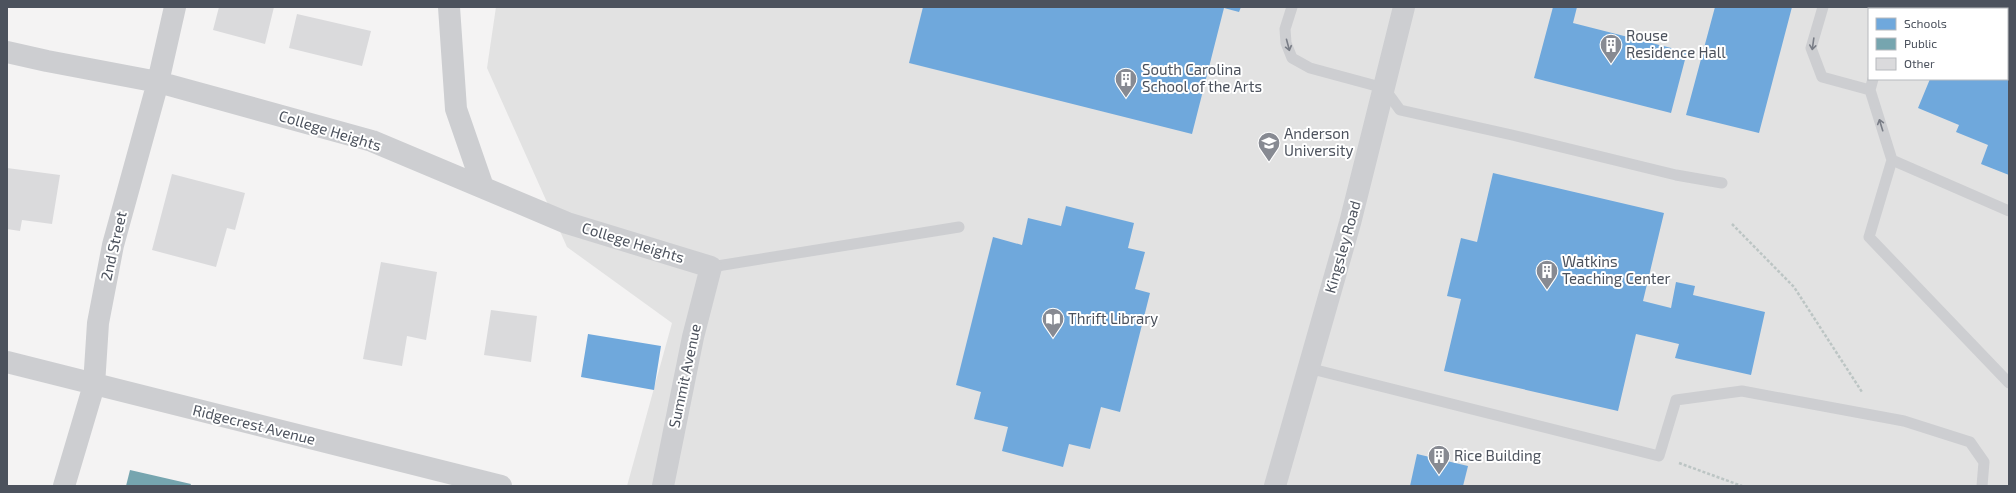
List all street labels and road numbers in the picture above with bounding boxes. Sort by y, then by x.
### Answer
street label: College Heights [277,106,384,154]
street label: Kingsley Road [1320,198,1364,295]
street label: 2nd Street [96,209,130,282]
street label: College Heights [580,218,687,266]
street label: Summit Avenue [664,322,704,429]
street label: Ridgecrest Avenue [191,400,317,448]

